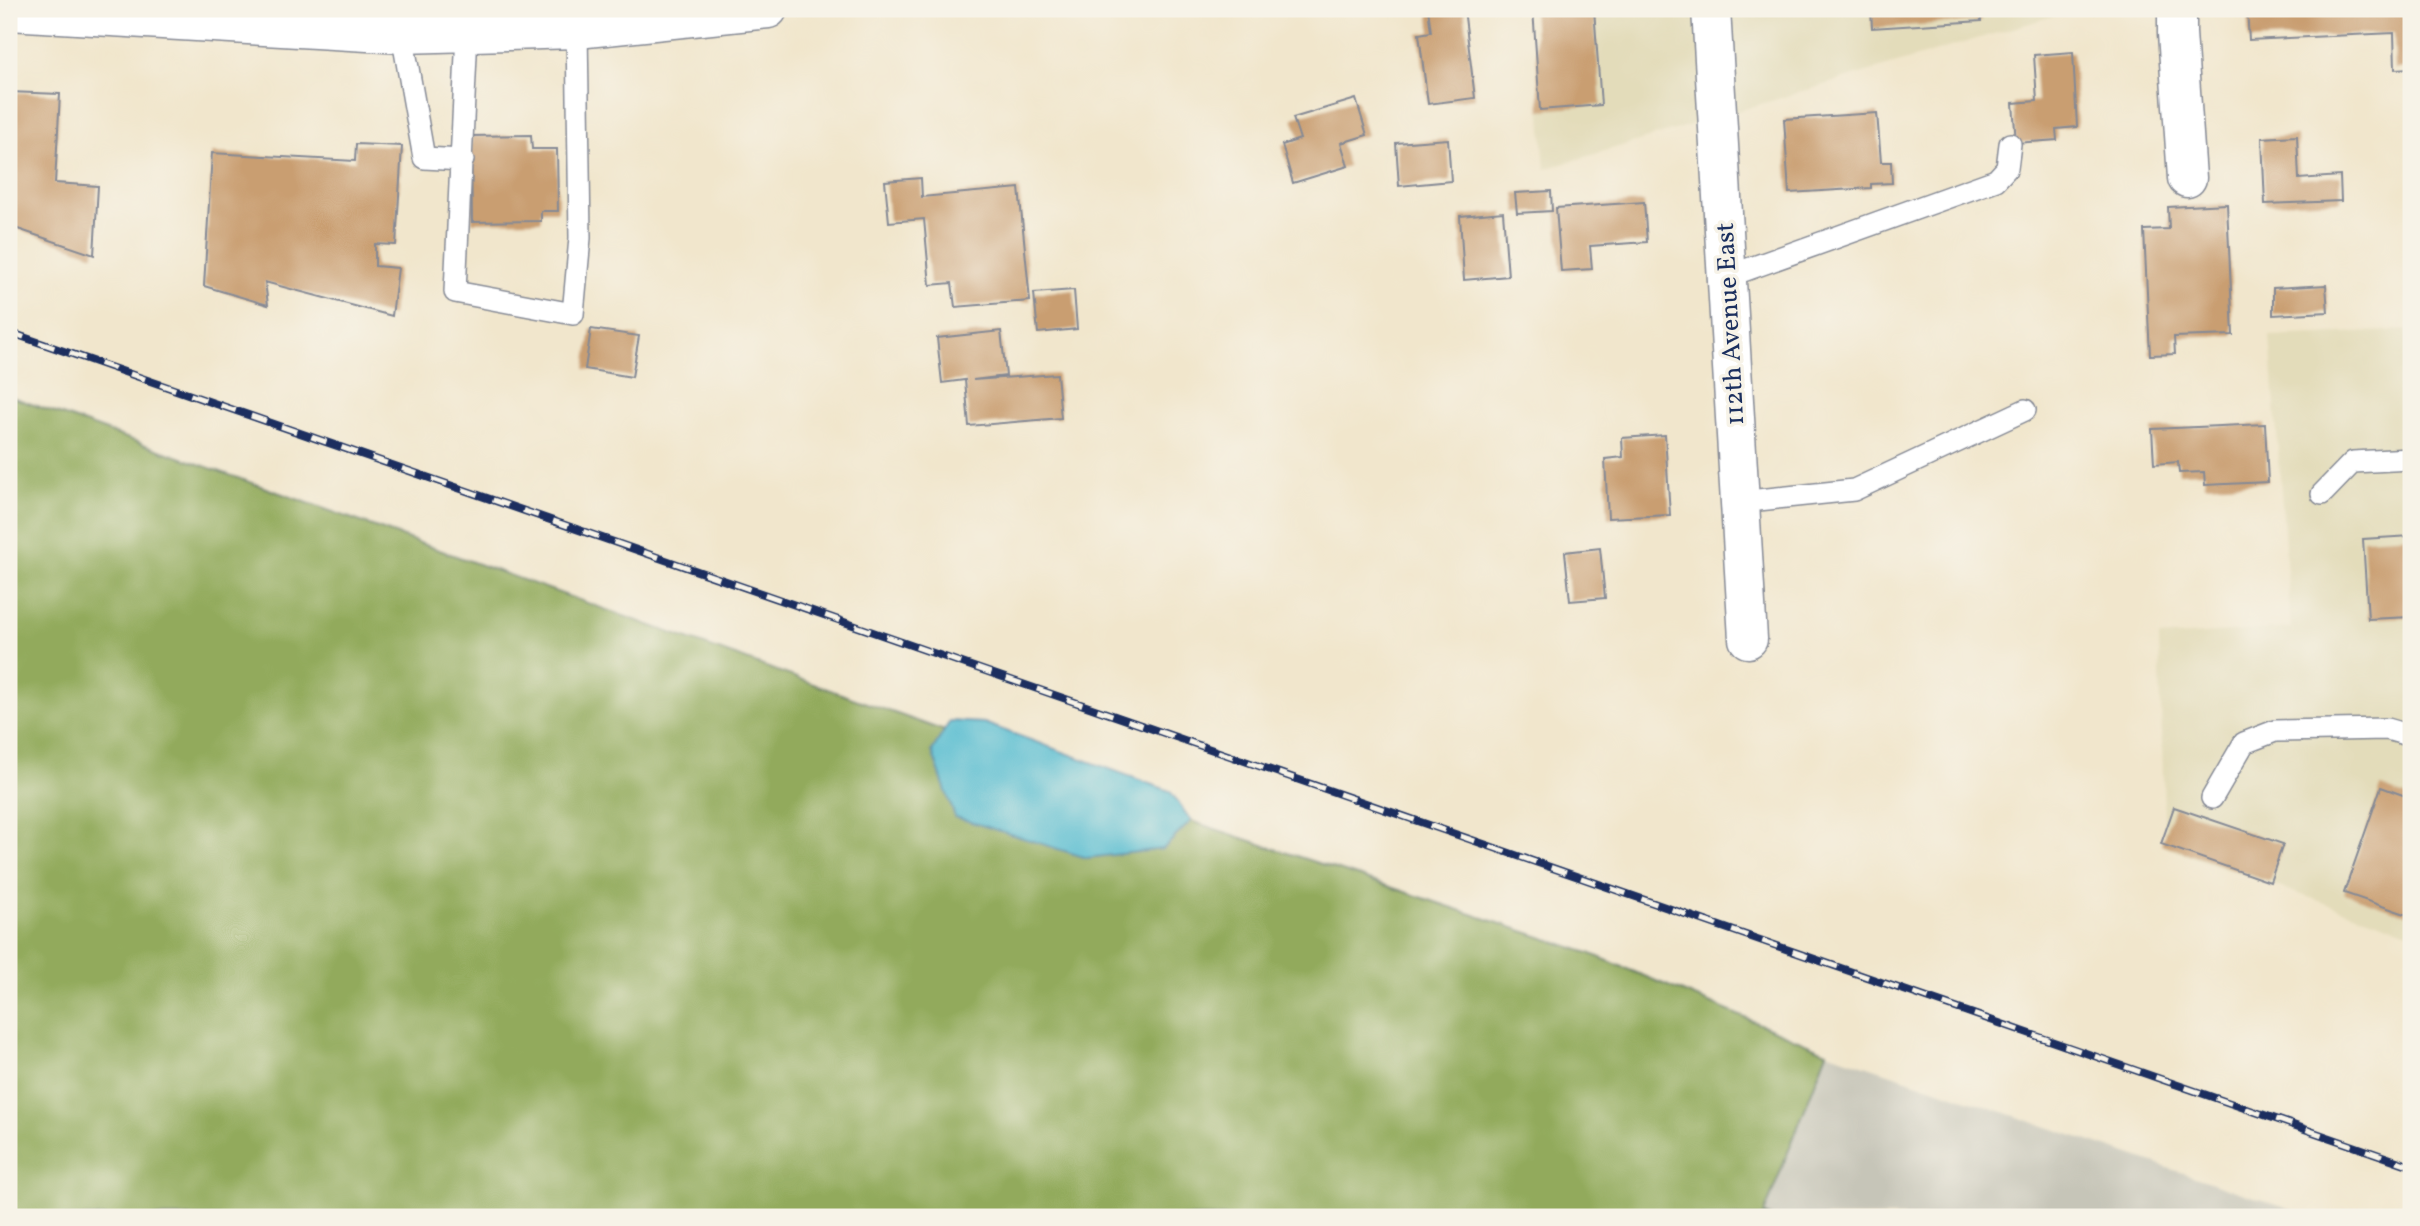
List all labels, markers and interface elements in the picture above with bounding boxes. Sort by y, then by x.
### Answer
street label: 112th Avenue East [1708,222,1754,426]

